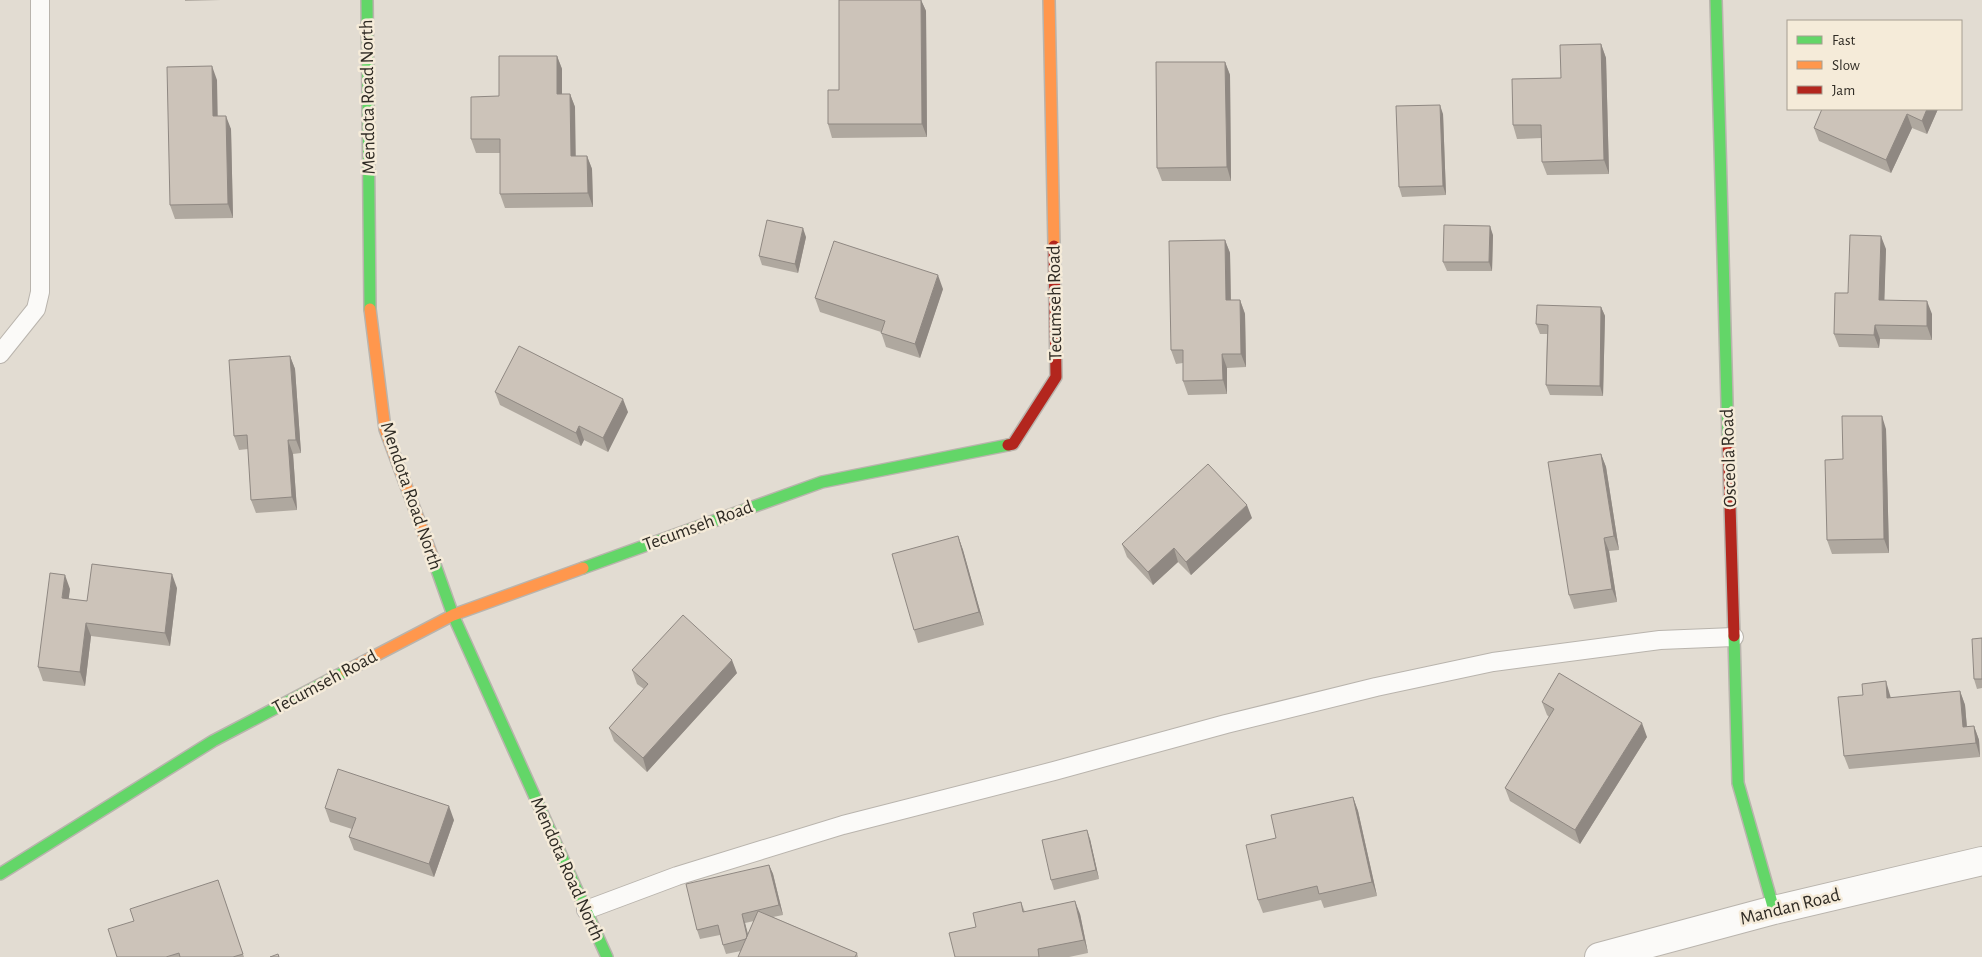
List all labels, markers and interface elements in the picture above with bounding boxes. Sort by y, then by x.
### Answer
street label: Mendota Road North [357,19,379,175]
legend [1787,20,1962,110]
text: Fast [1832,33,1856,48]
text: Slow [1832,58,1860,73]
text: Jam [1832,83,1855,98]
street label: Tecumseh Road [1044,245,1066,361]
street label: Osceola Road [1718,408,1740,508]
street label: Mendota Road North [377,420,445,572]
street label: Tecumseh Road [641,497,756,555]
street label: Tecumseh Road [270,646,381,717]
street label: Mendota Road North [527,794,607,944]
street label: Mandan Road [1738,885,1842,929]

